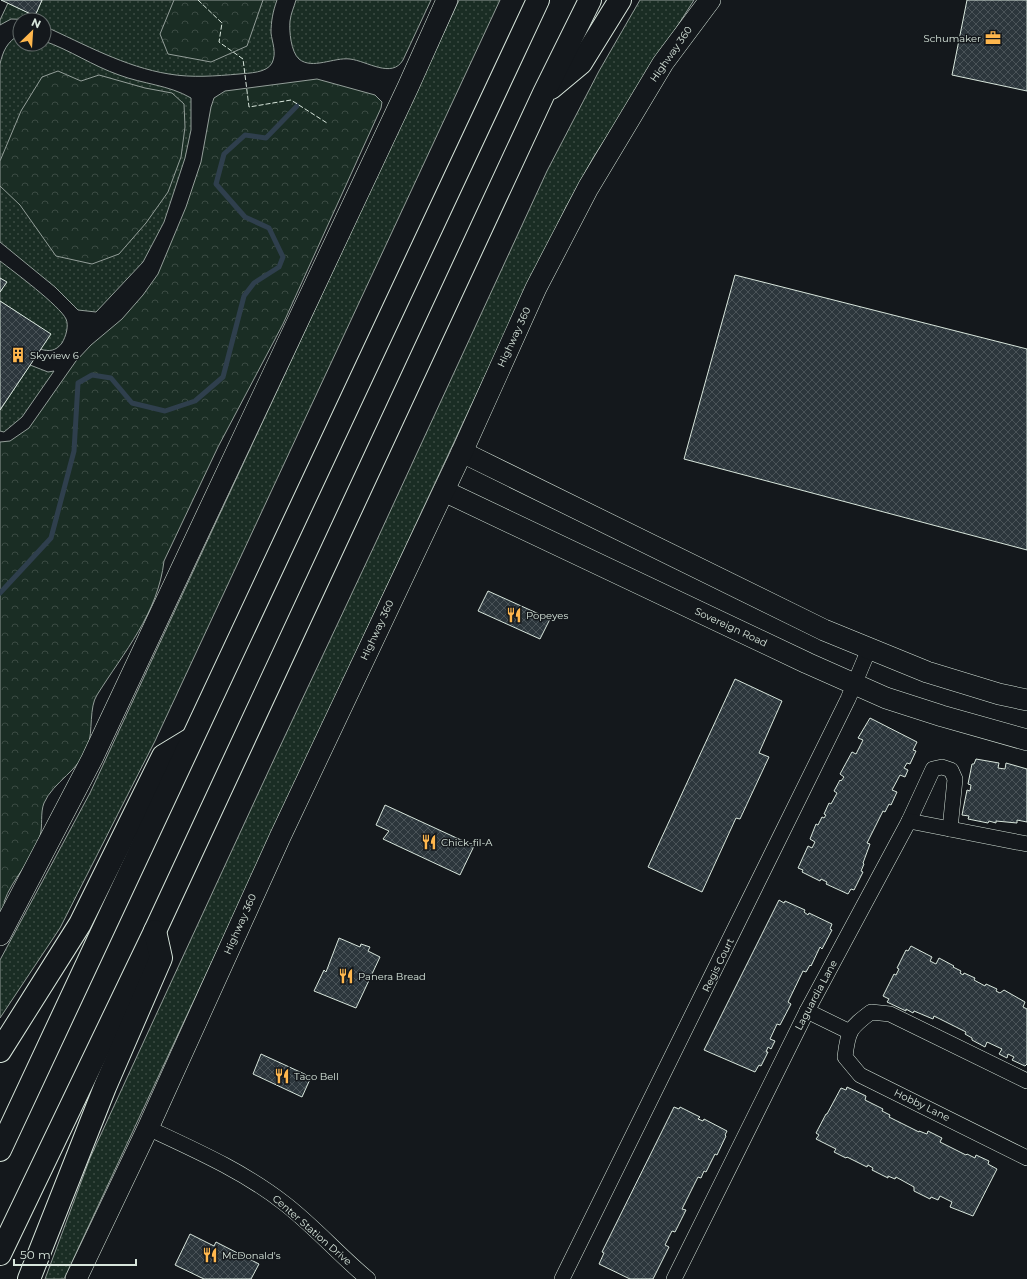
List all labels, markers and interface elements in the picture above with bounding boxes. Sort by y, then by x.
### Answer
north arrow [12,12,52,52]
text: N [29,15,43,31]
street label: Highway 360 [647,23,695,84]
office icon: Schumaker [984,29,1002,47]
place label: Schumaker [923,32,981,45]
street label: Highway 360 [494,304,534,369]
building icon: Skyview 6 [9,346,27,364]
place label: Skyview 6 [30,349,79,362]
street label: Highway 360 [357,597,397,662]
street label: Sovereign Road [693,605,769,649]
restaurant icon: Popeyes [505,606,523,624]
place label: Popeyes [526,609,568,622]
restaurant icon: Chick-fil-A [420,833,438,851]
place label: Chick-fil-A [441,836,493,849]
street label: Highway 360 [221,891,259,956]
street label: Regis Court [699,936,737,994]
street label: Laguardia Lane [792,958,840,1032]
restaurant icon: Panera Bread [337,967,355,985]
place label: Panera Bread [358,970,426,983]
restaurant icon: Taco Bell [273,1067,291,1085]
place label: Taco Bell [294,1070,339,1083]
street label: Hobby Lane [892,1086,952,1124]
street label: Center Station Drive [270,1192,354,1268]
scale bar [14,1241,136,1267]
restaurant icon: McDonald's [201,1246,219,1264]
text: 50 m [20,1247,51,1262]
place label: McDonald's [222,1249,281,1262]

